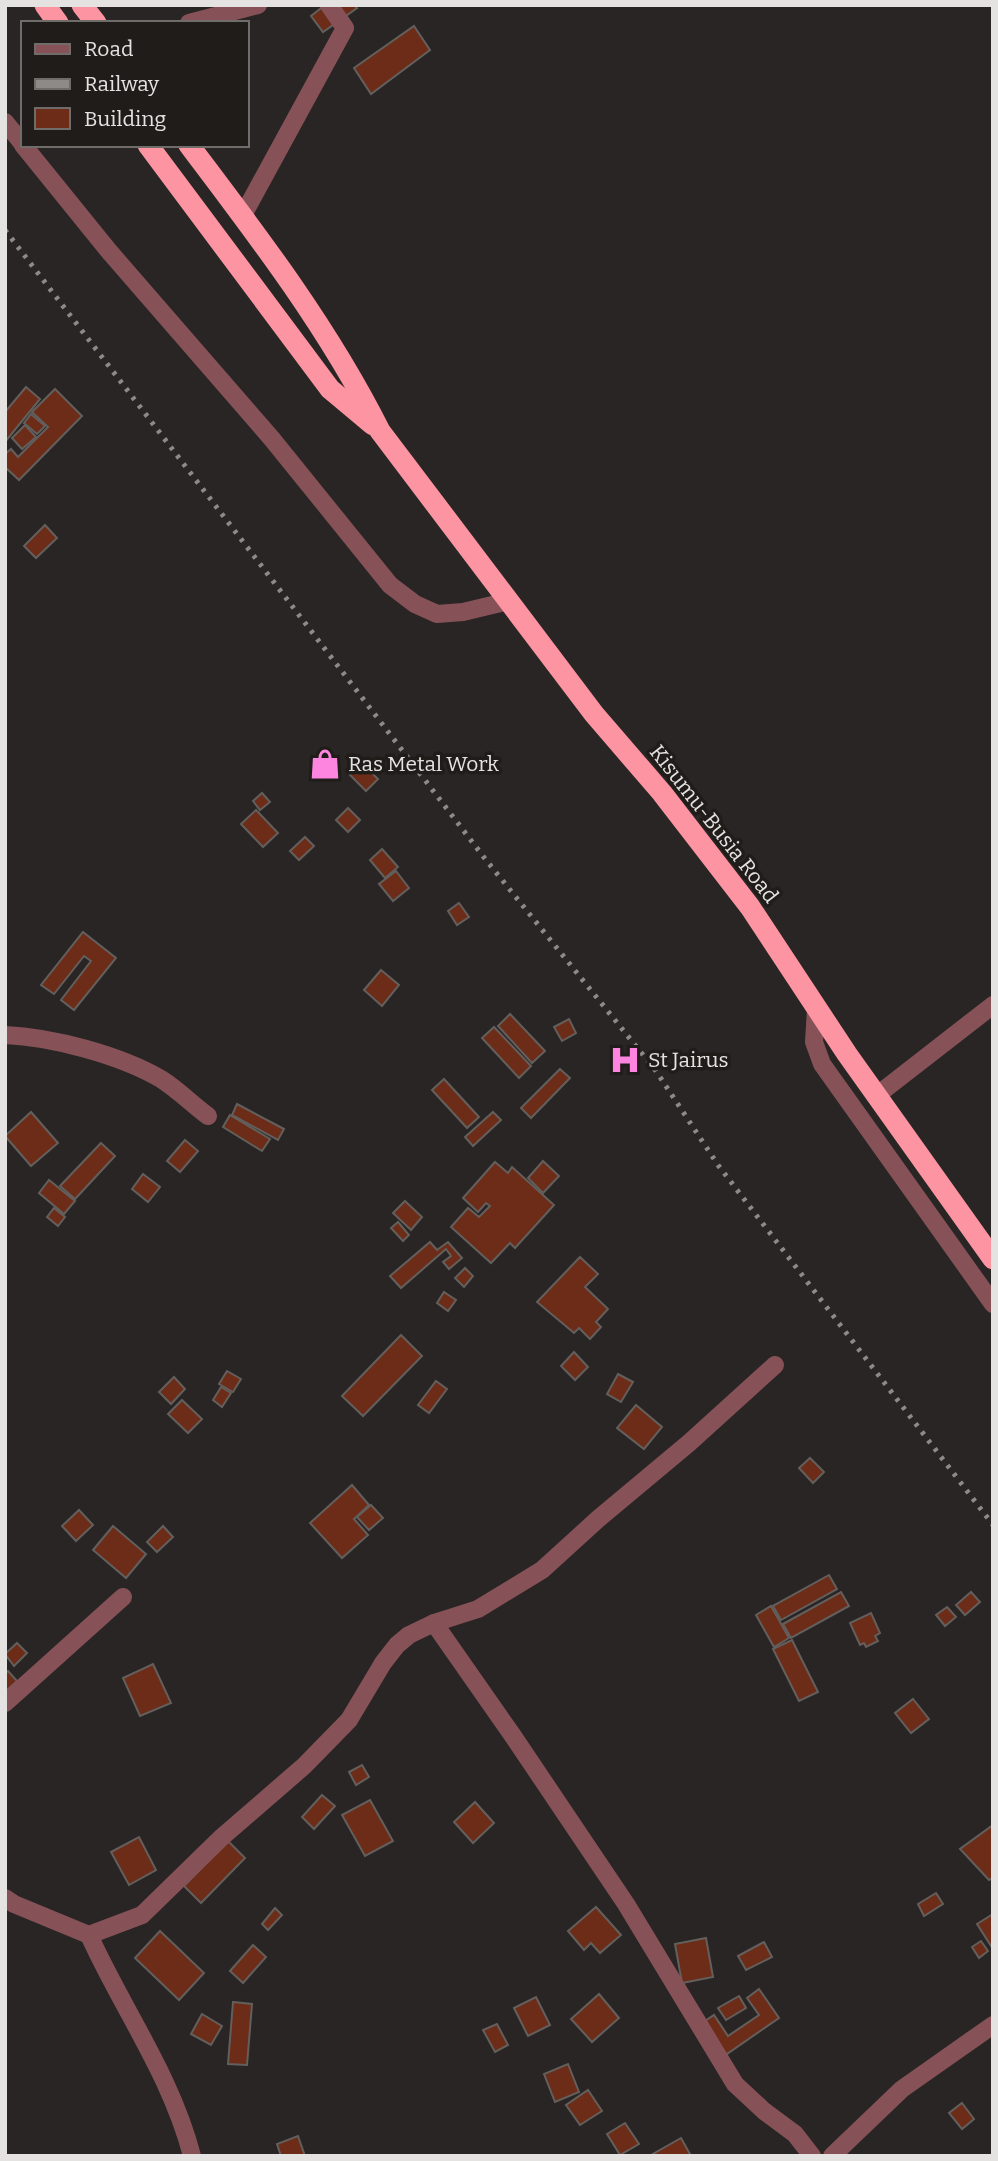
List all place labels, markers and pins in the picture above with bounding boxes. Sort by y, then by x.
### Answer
shop icon: Ras Metal Work [308,747,342,781]
place label: Ras Metal Work [348,751,499,777]
hospital icon: St Jairus [608,1043,642,1077]
place label: St Jairus [648,1047,729,1073]

